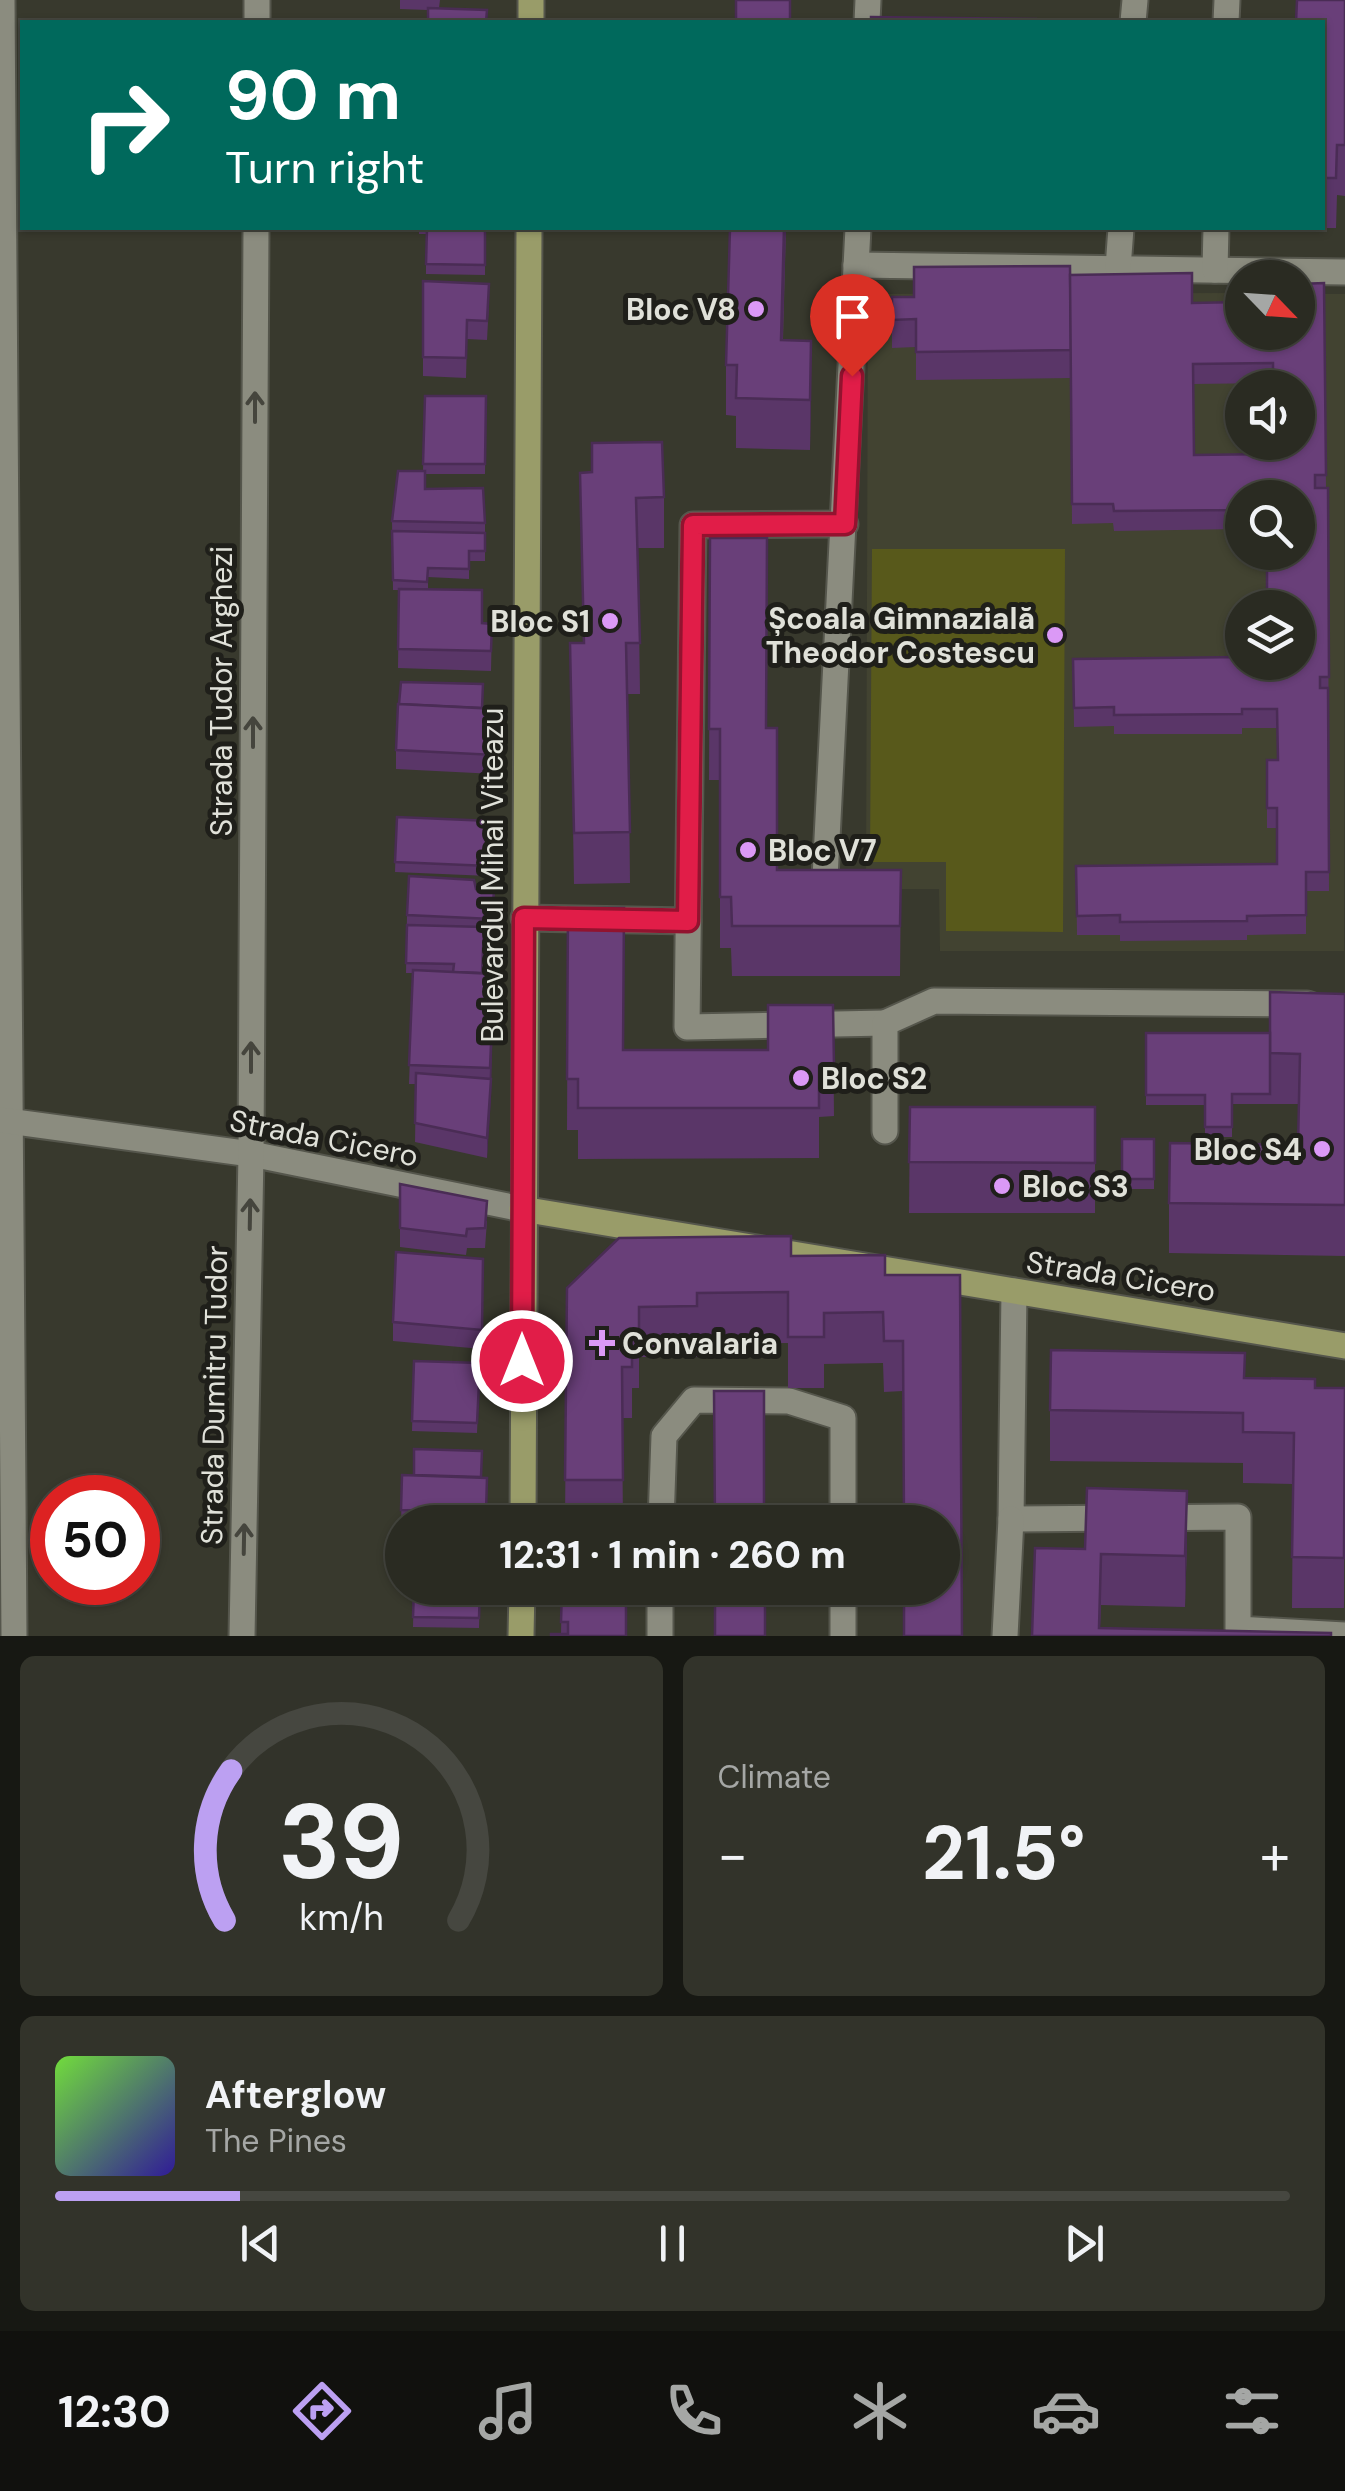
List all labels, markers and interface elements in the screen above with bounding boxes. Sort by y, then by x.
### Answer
text: 90 m [225,50,401,141]
icon: right [60,60,190,190]
text: Turn right [225,138,424,197]
north arrow [1225,260,1315,350]
map controls [1225,260,1315,680]
pin [810,274,895,377]
icon: arrive [825,289,880,344]
place label: Bloc V8 [626,290,736,329]
marker: Bloc V8 [745,298,767,320]
button: sound [1225,370,1315,460]
one-way arrow [246,391,264,424]
button: search [1225,480,1315,570]
street label: Strada Tudor Arghezi [202,546,241,836]
button: layers [1225,590,1315,680]
place label: Școala Gimnazială Theodor Costescu [766,599,1035,672]
place label: Bloc S1 [490,602,590,641]
marker: Bloc S1 [599,610,621,632]
marker: Școala Gimnazială Theodor Costescu [1044,624,1066,646]
street label: Bulevardul Mihai Viteazu [473,707,512,1043]
one-way arrow [244,716,262,748]
place label: Bloc V7 [768,831,877,870]
marker: Bloc V7 [737,839,759,861]
one-way arrow [242,1041,260,1074]
place label: Bloc S2 [821,1059,927,1098]
marker: Bloc S2 [790,1067,812,1089]
street label: Strada Cicero [227,1101,421,1175]
place label: Bloc S4 [1194,1130,1302,1169]
marker: Bloc S4 [1311,1138,1333,1160]
place label: Bloc S3 [1022,1167,1129,1206]
marker: Bloc S3 [991,1175,1013,1197]
one-way arrow [240,1198,259,1230]
street label: Strada Cicero [1024,1242,1218,1310]
street label: Strada Dumitru Tudor [192,1245,236,1545]
position arrow [470,1309,574,1413]
place label: Convalaria [622,1324,778,1363]
marker: Convalaria [591,1332,613,1354]
speed limit sign: 50 [30,1475,160,1605]
one-way arrow [234,1523,254,1556]
text: 12:31 · 1 min · 260 m [499,1530,846,1580]
text: Climate [718,1756,831,1798]
text: 39 [278,1775,404,1910]
text: 21.5° [922,1805,1085,1902]
text: − [718,1819,748,1891]
text: + [1260,1819,1290,1891]
text: km/h [299,1895,383,1941]
text: Afterglow [205,2070,386,2120]
text: The Pines [205,2120,347,2162]
icon: previous [233,2216,288,2271]
icon: pause [645,2216,700,2271]
icon: next [1057,2216,1112,2271]
icon: directions [287,2376,357,2446]
icon: music [473,2376,543,2446]
icon: phone [659,2376,729,2446]
icon: climate [845,2376,915,2446]
icon: car [1031,2376,1101,2446]
icon: filters [1217,2376,1287,2446]
text: 12:30 [58,2382,171,2441]

